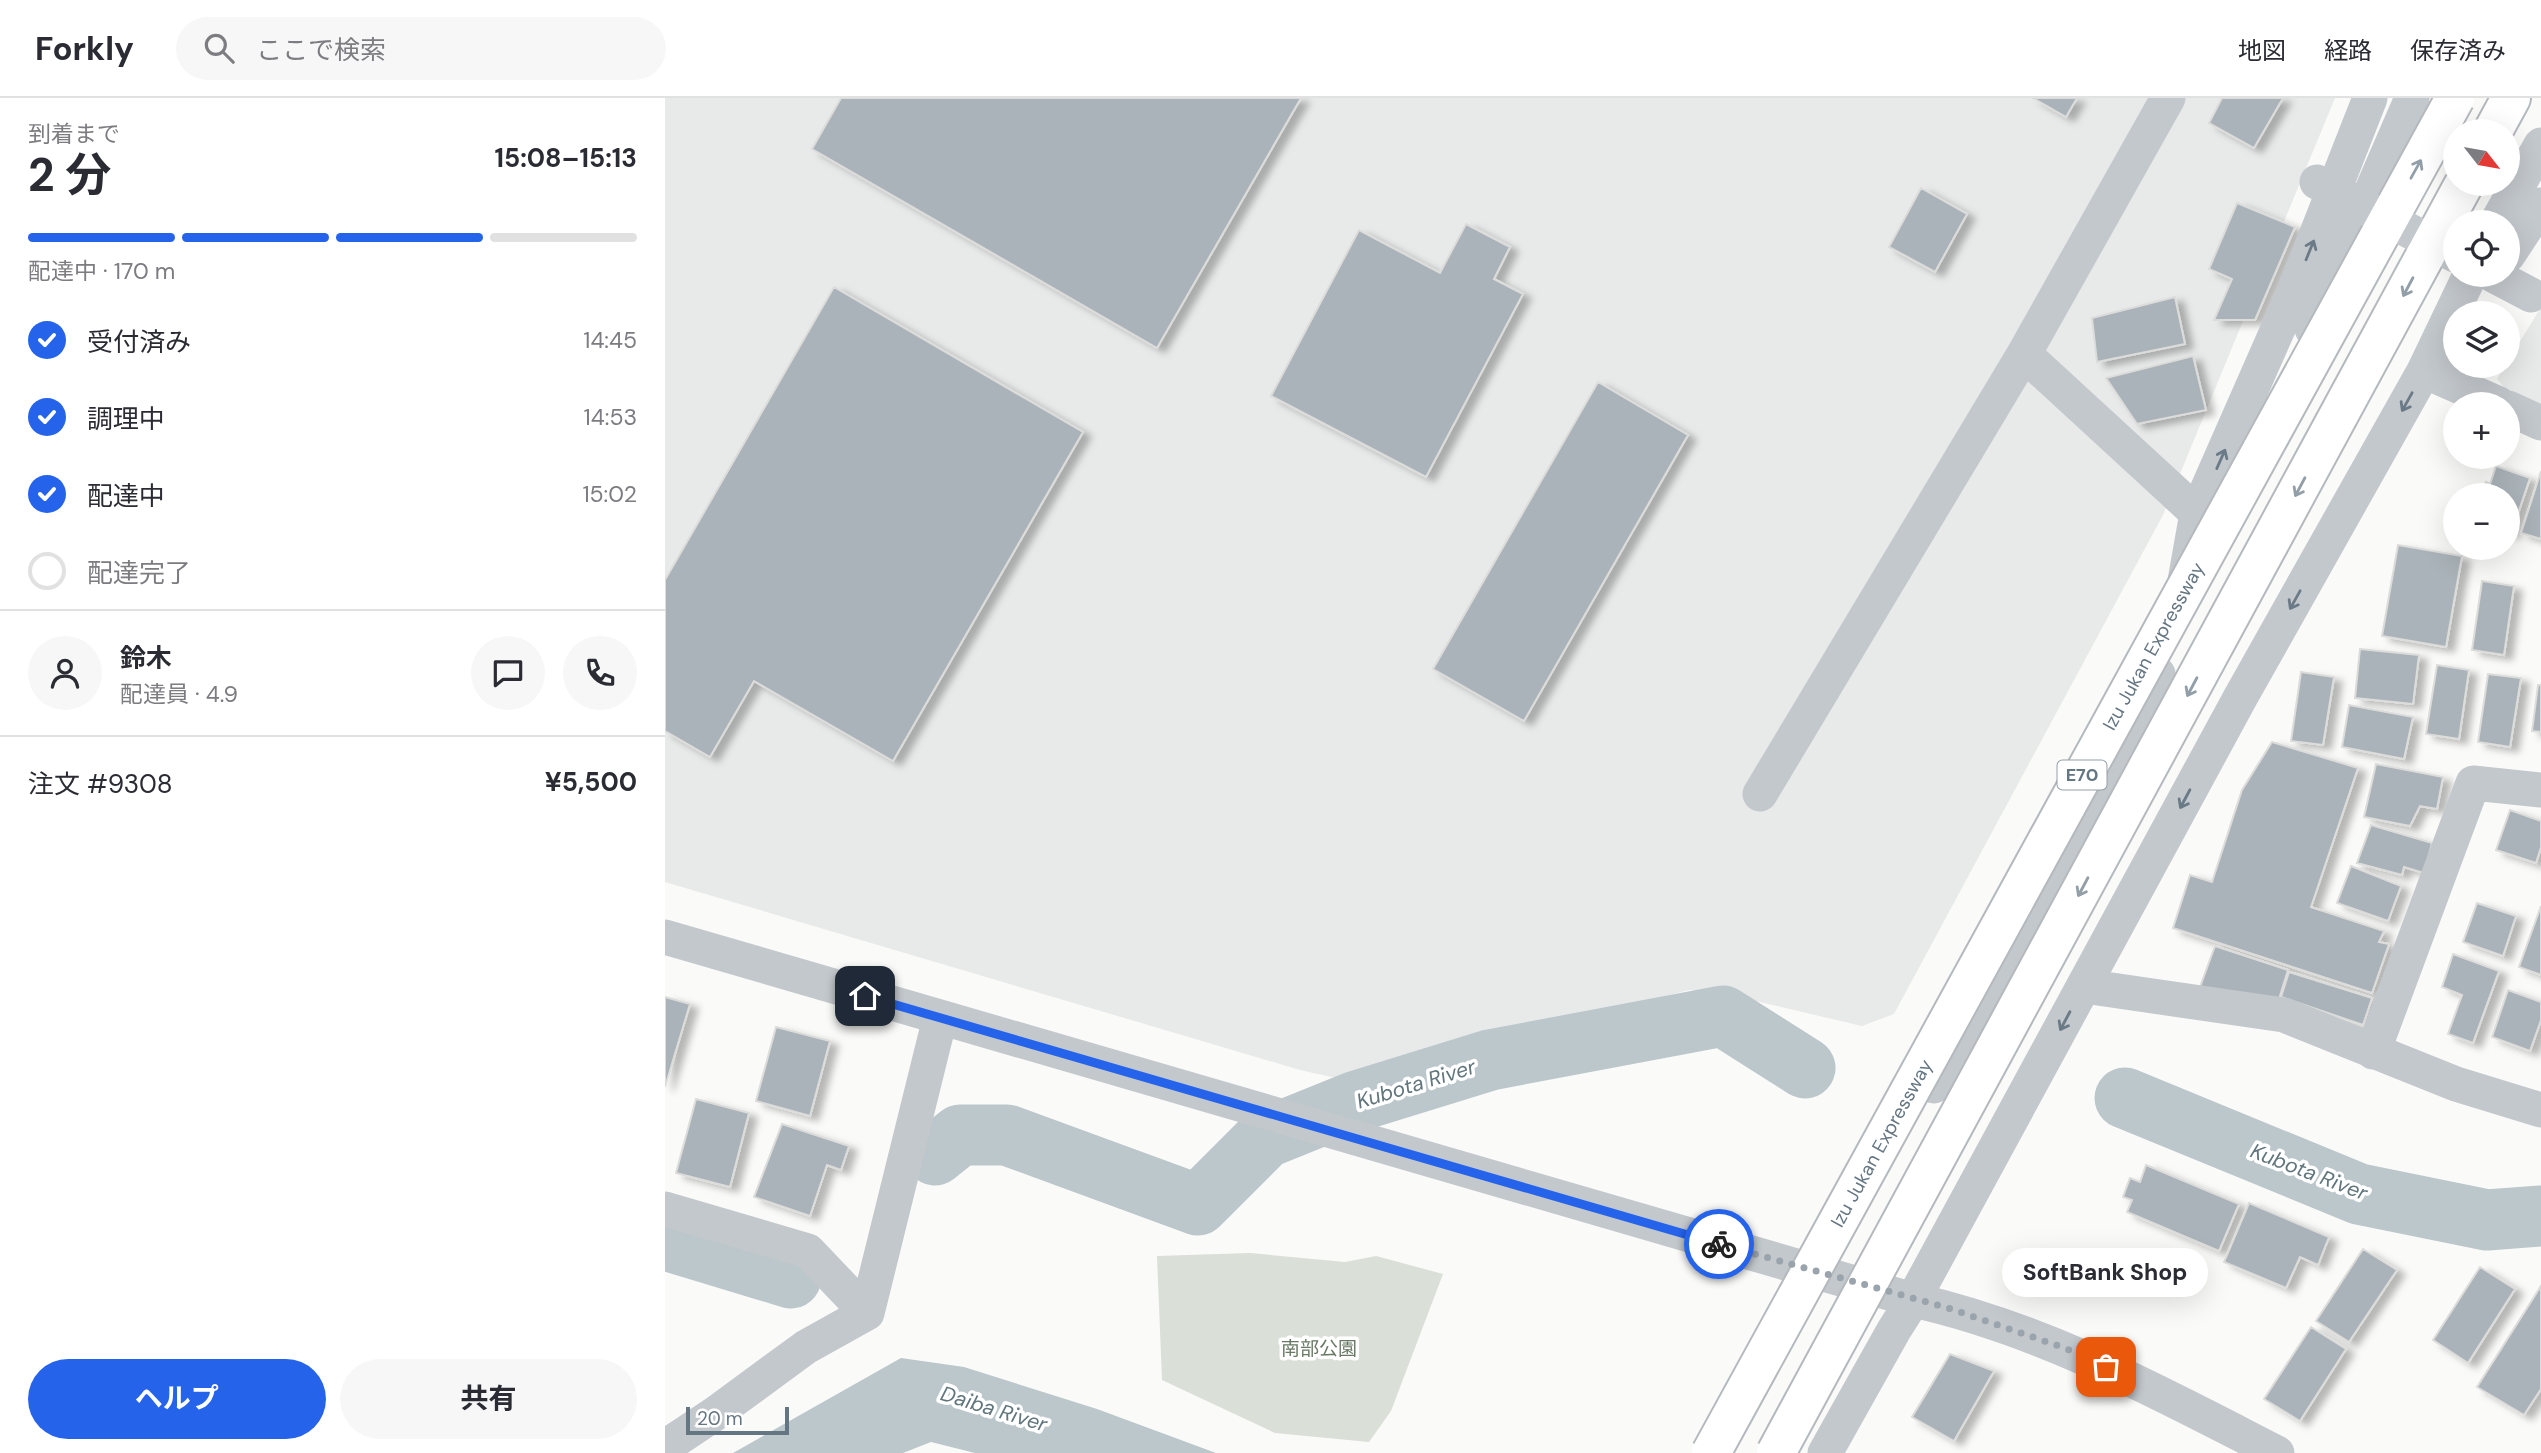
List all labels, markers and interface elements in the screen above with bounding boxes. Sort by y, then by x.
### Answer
search box [176,17,666,80]
text: Forkly [35,27,134,70]
icon: search [200,29,238,67]
text: ここで検索 [256,33,386,67]
text: 地図 [2238,35,2286,66]
text: 経路 [2324,35,2372,66]
text: 保存済み [2410,35,2506,66]
text: 到着まで [28,119,120,149]
north arrow [2443,119,2520,196]
map controls [2443,119,2520,560]
text: 15:08–15:13 [495,141,637,175]
text: 2 分 [28,145,111,205]
one-way arrow [2410,159,2423,180]
button: locate [2443,210,2520,287]
one-way arrow [2305,239,2318,261]
text: 配達中 · 170 m [28,256,175,286]
one-way arrow [2401,276,2415,297]
button: layers [2443,301,2520,378]
icon: check [28,321,66,359]
text: 受付済み [87,325,191,359]
text: 14:45 [583,325,637,355]
one-way arrow [2400,391,2414,411]
button: + [2443,392,2520,469]
icon: check [28,398,66,436]
text: 調理中 [87,402,165,436]
text: 14:53 [584,402,637,432]
one-way arrow [2215,449,2228,470]
icon: check [28,475,66,513]
one-way arrow [2293,476,2306,497]
text: 配達中 [87,479,165,513]
text: 15:02 [582,479,637,509]
button: − [2443,483,2520,560]
text: 配達完了 [87,556,191,590]
street label: Izu Jukan Expressway [2097,557,2210,735]
one-way arrow [2288,589,2302,609]
button: person [28,636,102,710]
button: chat [471,636,545,710]
button: phone [563,636,637,710]
text: 鈴木 [120,641,172,675]
one-way arrow [2184,676,2198,697]
text: 配達員 · 4.9 [120,679,238,709]
road number: E70 [2057,760,2107,790]
text: ¥5,500 [545,765,637,799]
text: 注文 #9308 [28,767,173,801]
one-way arrow [2178,788,2191,809]
one-way arrow [2076,876,2089,897]
pin [835,966,895,1026]
icon: home [846,977,884,1015]
one-way arrow [2058,1010,2072,1030]
water label: Kubota River [1353,1052,1480,1115]
street label: Izu Jukan Expressway [1825,1054,1938,1232]
water label: Kubota River [2247,1137,2373,1208]
courier [1684,1209,1754,1279]
icon: bike [1700,1225,1738,1263]
callout: SoftBank Shop [2003,1248,2209,1297]
text: SoftBank Shop [2023,1257,2187,1287]
park label: 南部公園 [1281,1336,1357,1361]
pin [2076,1337,2136,1397]
icon: bag [2087,1348,2125,1386]
button: ヘルプ [28,1359,326,1439]
button: 共有 [340,1359,637,1439]
water label: Daiba River [937,1380,1052,1439]
scale bar [686,1404,789,1436]
text: 20 m [697,1406,743,1431]

